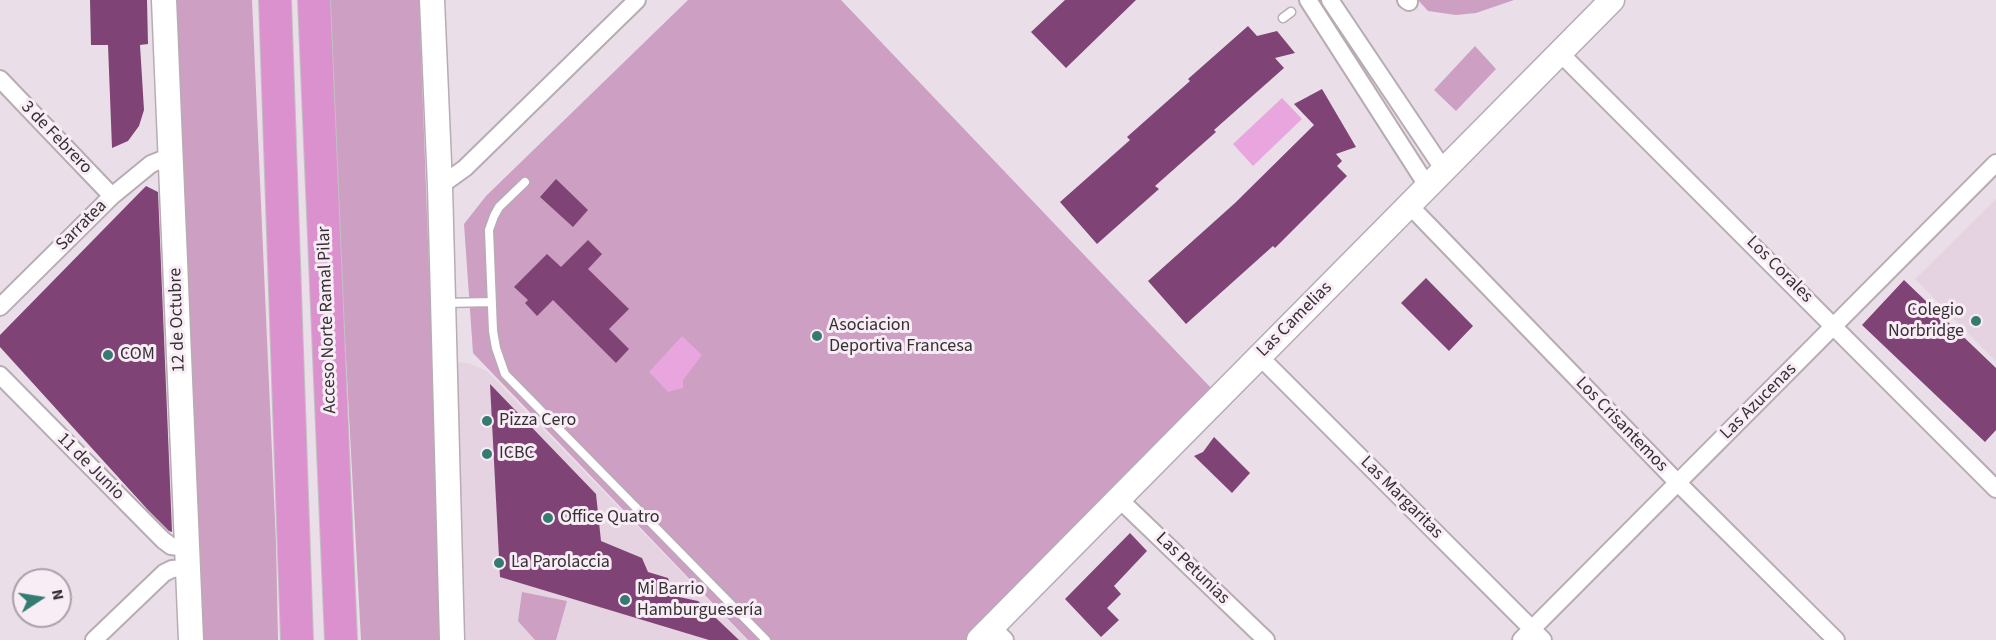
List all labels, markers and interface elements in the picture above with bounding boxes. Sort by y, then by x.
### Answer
street label: 3 de Febrero [16,97,96,179]
street label: Sarratea [52,196,112,256]
street label: Acceso Norte Ramal Pilar [314,226,342,414]
street label: Los Corales [1741,232,1817,308]
street label: 12 de Octubre [165,267,191,373]
street label: Las Camelias [1253,278,1337,362]
place label: Colegio Norbridge [1888,300,1964,342]
marker: Colegio Norbridge [1969,314,1983,328]
place label: Asociacion Deportiva Francesa [829,315,973,358]
marker: Asociacion Deportiva Francesa [810,329,824,343]
place label: COM [120,344,155,366]
marker: COM [101,348,115,362]
street label: Las Azucenas [1716,359,1802,445]
street label: Los Crisantemos [1570,373,1672,477]
place label: Pizza Cero [499,410,576,432]
marker: Pizza Cero [480,414,494,428]
street label: 11 de Junio [52,429,128,505]
place label: ICBC [499,443,535,465]
marker: ICBC [480,447,494,461]
street label: Las Margaritas [1355,452,1447,544]
place label: Office Quatro [560,507,660,529]
marker: Office Quatro [541,511,555,525]
street label: Las Petunias [1151,529,1233,609]
place label: La Parolaccia [511,552,610,574]
marker: La Parolaccia [492,556,506,570]
north arrow [12,568,72,628]
place label: Mi Barrio Hamburguesería [637,579,763,622]
text: N [46,587,70,602]
marker: Mi Barrio Hamburguesería [618,593,632,607]

